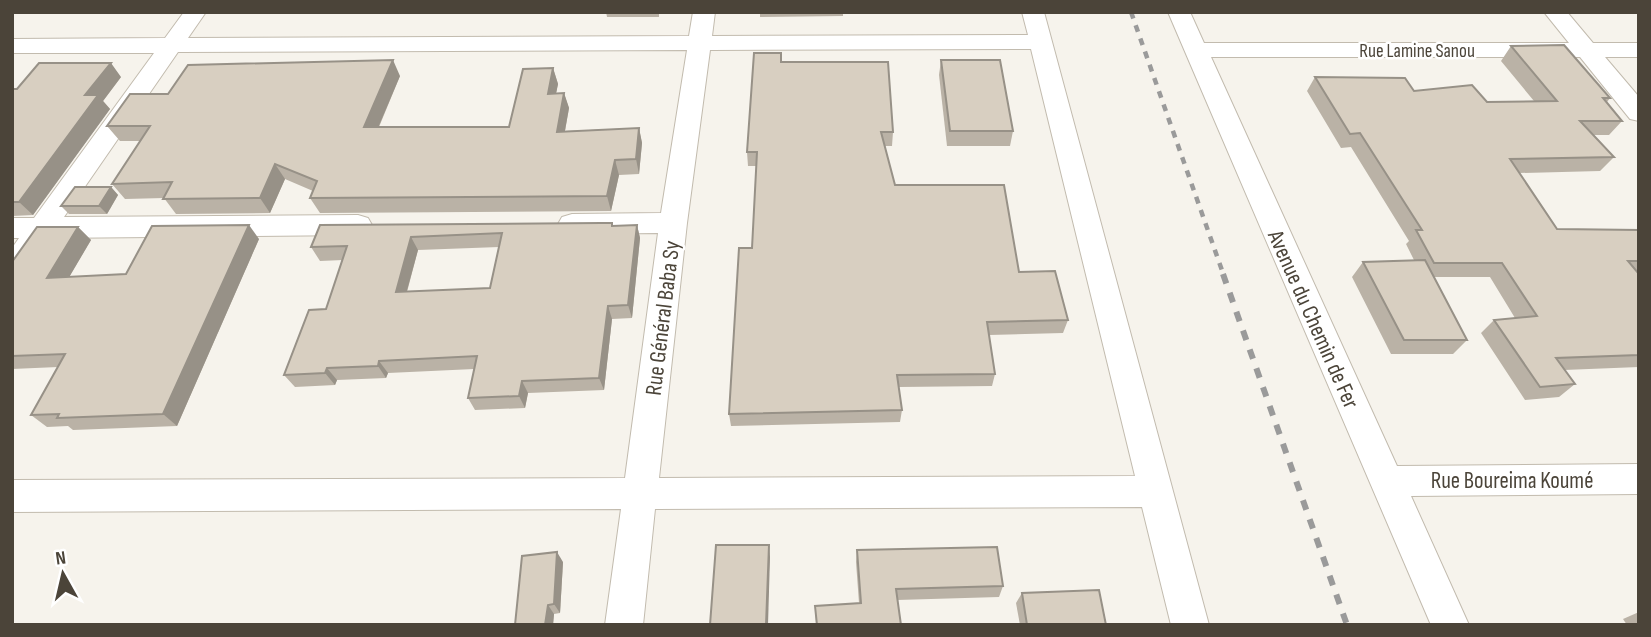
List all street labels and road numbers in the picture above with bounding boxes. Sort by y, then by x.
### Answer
street label: Rue Lamine Sanou [1359,40,1475,63]
street label: Avenue du Chemin de Fer [1261,225,1365,413]
street label: Rue Général Baba Sy [640,239,686,397]
street label: Rue Boureima Koumé [1431,467,1593,495]

